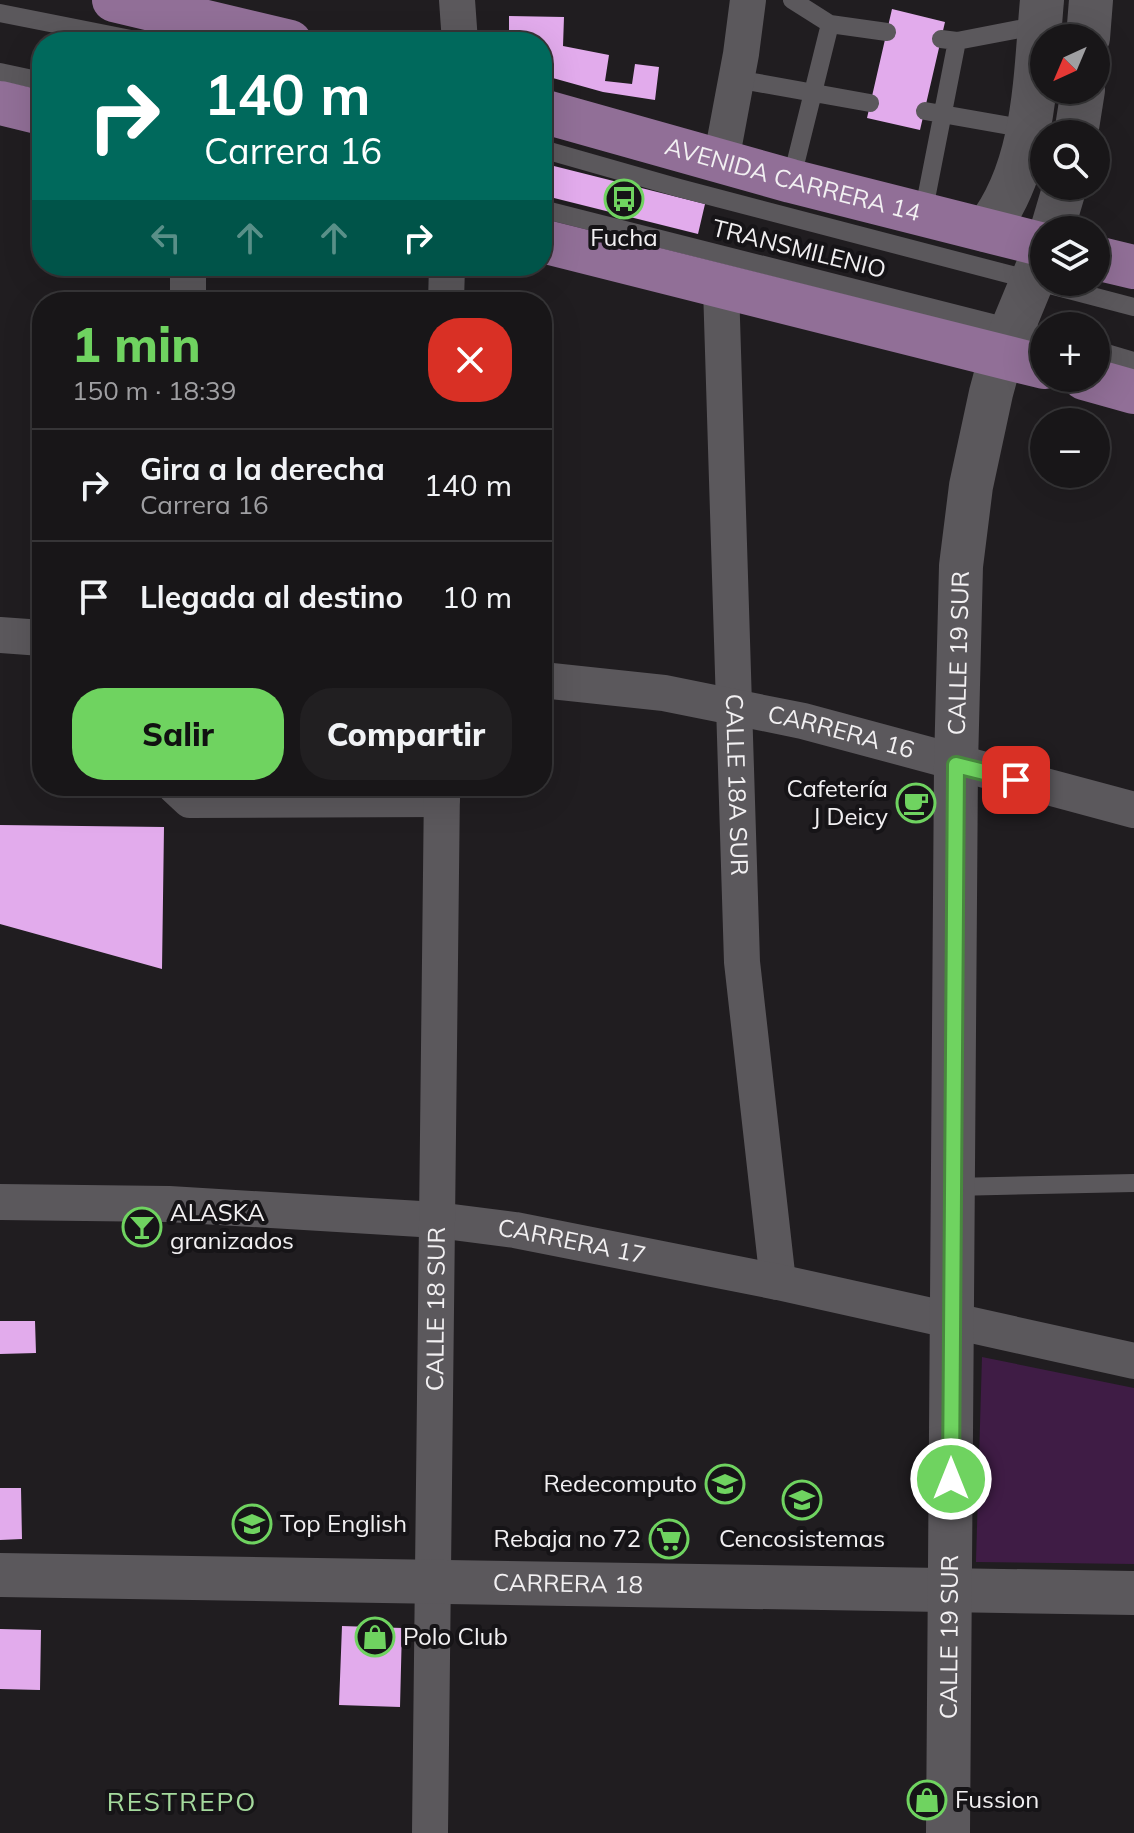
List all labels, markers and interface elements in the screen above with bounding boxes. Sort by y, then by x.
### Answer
north arrow [1030,24,1110,104]
map controls [1030,24,1110,488]
text: 140 m [204,59,371,129]
icon: right [72,64,176,168]
button: search [1030,120,1110,200]
text: Carrera 16 [204,128,382,173]
street label: AVENIDA CARRERA 14 [662,130,924,227]
bus stop icon: Fucha [603,178,645,220]
street label: TRANSMILENIO [709,212,889,284]
icon: left [144,216,188,260]
icon: ahead [228,216,272,260]
icon: ahead [312,216,356,260]
icon: right [396,216,440,260]
button: layers [1030,216,1110,296]
place label: Fucha [590,222,658,252]
button: + [1030,312,1110,392]
text: 1 min [72,314,201,374]
button: close [428,318,512,402]
text: 150 m · 18:39 [72,374,236,407]
button: − [1030,408,1110,488]
text: Gira a la derecha [140,450,385,488]
icon: right [72,463,116,507]
text: 140 m [424,466,512,504]
text: Carrera 16 [140,488,269,521]
street label: CALLE 19 SUR [941,570,975,736]
icon: arrive [72,575,116,619]
text: Llegada al destino [140,578,403,616]
text: 10 m [442,578,512,616]
button: Salir [72,688,284,780]
button: Compartir [300,688,512,780]
street label: CALLE 18A SUR [720,693,755,876]
street label: CARRERA 16 [765,698,918,764]
pin [982,746,1050,814]
icon: arrive [994,758,1038,802]
place label: Cafetería J Deicy [787,773,888,831]
cafe icon: Cafetería J Deicy [895,782,937,824]
place label: ALASKA granizados [170,1197,294,1255]
bar icon: ALASKA granizados [121,1206,163,1248]
street label: CARRERA 17 [496,1212,648,1270]
street label: CALLE 18 SUR [419,1227,451,1391]
position arrow [909,1437,993,1521]
school or university icon: Redecomputo [704,1463,746,1505]
place label: Redecomputo [544,1468,697,1498]
school or university icon: Cencosistemas [781,1479,823,1521]
school or university icon: Top English [231,1503,273,1545]
place label: Top English [280,1508,407,1538]
supermarket icon: Rebaja no 72 [648,1518,690,1560]
place label: Rebaja no 72 [494,1523,641,1553]
place label: Cencosistemas [719,1523,885,1553]
street label: CALLE 19 SUR [933,1555,964,1719]
street label: CARRERA 18 [493,1567,643,1599]
shop icon: Polo Club [354,1616,396,1658]
place label: Polo Club [403,1621,508,1651]
shop icon: Fussion [906,1779,948,1821]
place label: Fussion [955,1784,1039,1814]
district label: RESTREPO [107,1785,257,1818]

